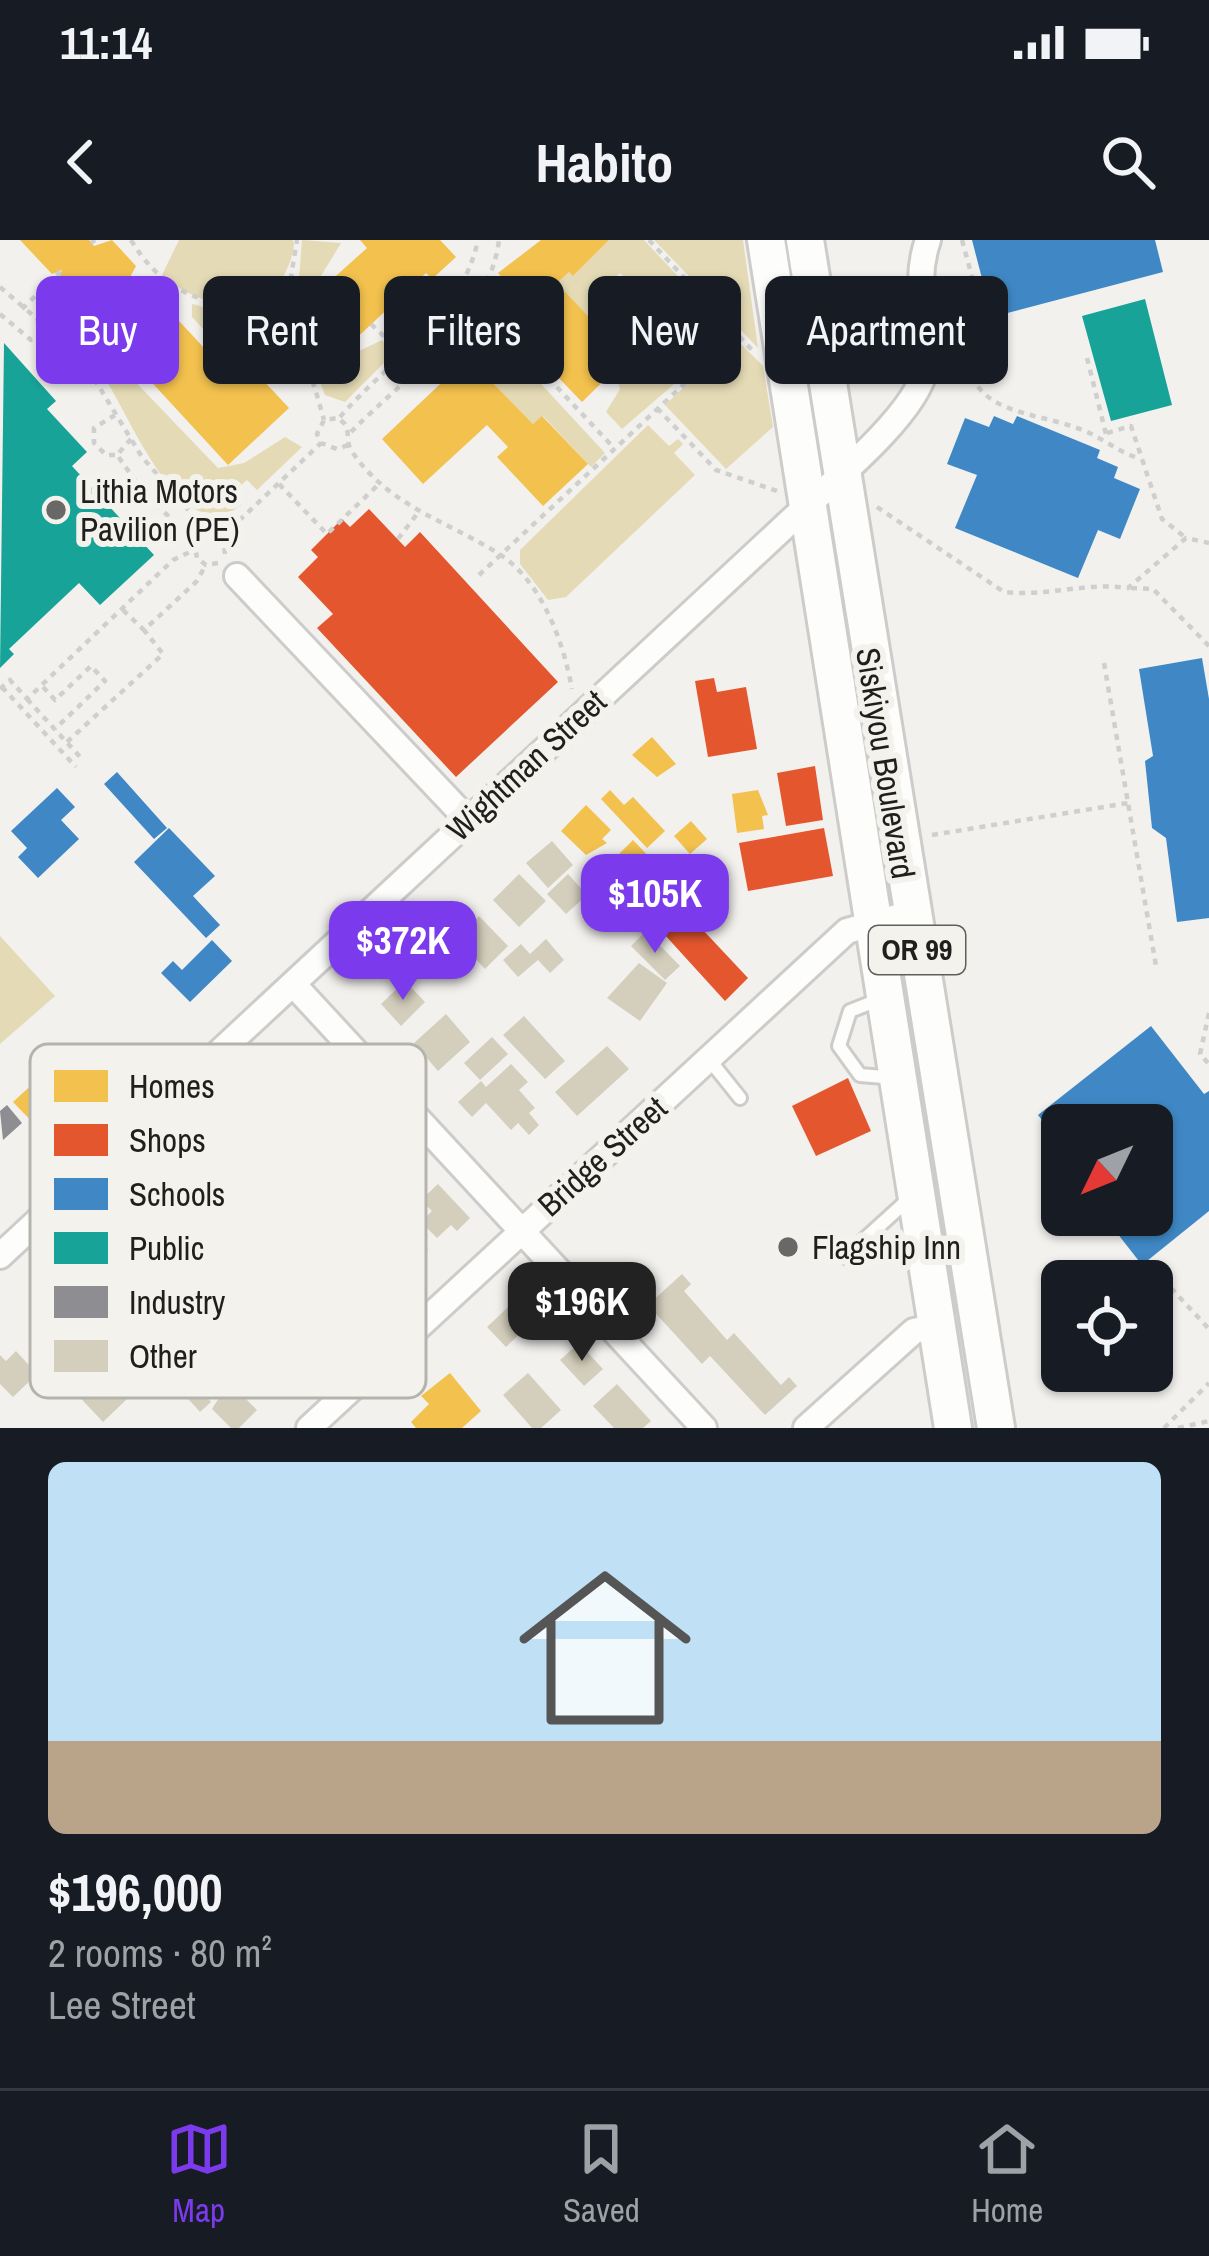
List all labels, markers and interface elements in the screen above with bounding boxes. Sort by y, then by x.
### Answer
text: 11:14 [60,12,152,73]
text: Habito [536,126,673,199]
icon: back [48,129,114,195]
icon: search [1095,129,1161,195]
chip: Buy [36,276,179,384]
chip: Rent [203,276,360,384]
chip: Filters [384,276,564,384]
chip: New [588,276,741,384]
chip: Apartment [765,276,1008,384]
place label: Lithia Motors Pavilion (PE) [80,469,239,551]
marker: Lithia Motors Pavilion (PE) [43,497,69,523]
street label: Siskiyou Boulevard [846,644,926,882]
street label: Wightman Street [437,680,615,850]
pin: $105K [571,854,739,956]
text: $105K [608,867,702,919]
pin: $372K [319,901,487,1003]
text: $372K [356,914,450,966]
road number: OR 99 [869,926,965,974]
legend [30,1044,426,1398]
text: Homes [129,1064,215,1108]
street label: Bridge Street [528,1086,676,1226]
north arrow [1041,1104,1173,1236]
map controls [1041,1104,1173,1392]
text: Shops [129,1118,206,1162]
text: Schools [129,1172,225,1216]
place label: Flagship Inn [812,1225,961,1269]
text: Public [129,1226,204,1270]
marker: Flagship Inn [775,1234,801,1260]
button: locate [1041,1260,1173,1392]
pin: $196K [498,1262,666,1364]
text: $196K [535,1275,629,1327]
text: Industry [129,1280,226,1324]
text: Other [129,1334,197,1378]
icon: home [497,1540,713,1756]
text: $196,000 [48,1858,222,1927]
text: 2 rooms · 80 m² [48,1927,272,1979]
text: Lee Street [48,1979,196,2031]
tab: Map [166,2116,232,2232]
tab: Saved [563,2116,640,2232]
tab: Home [971,2116,1043,2232]

